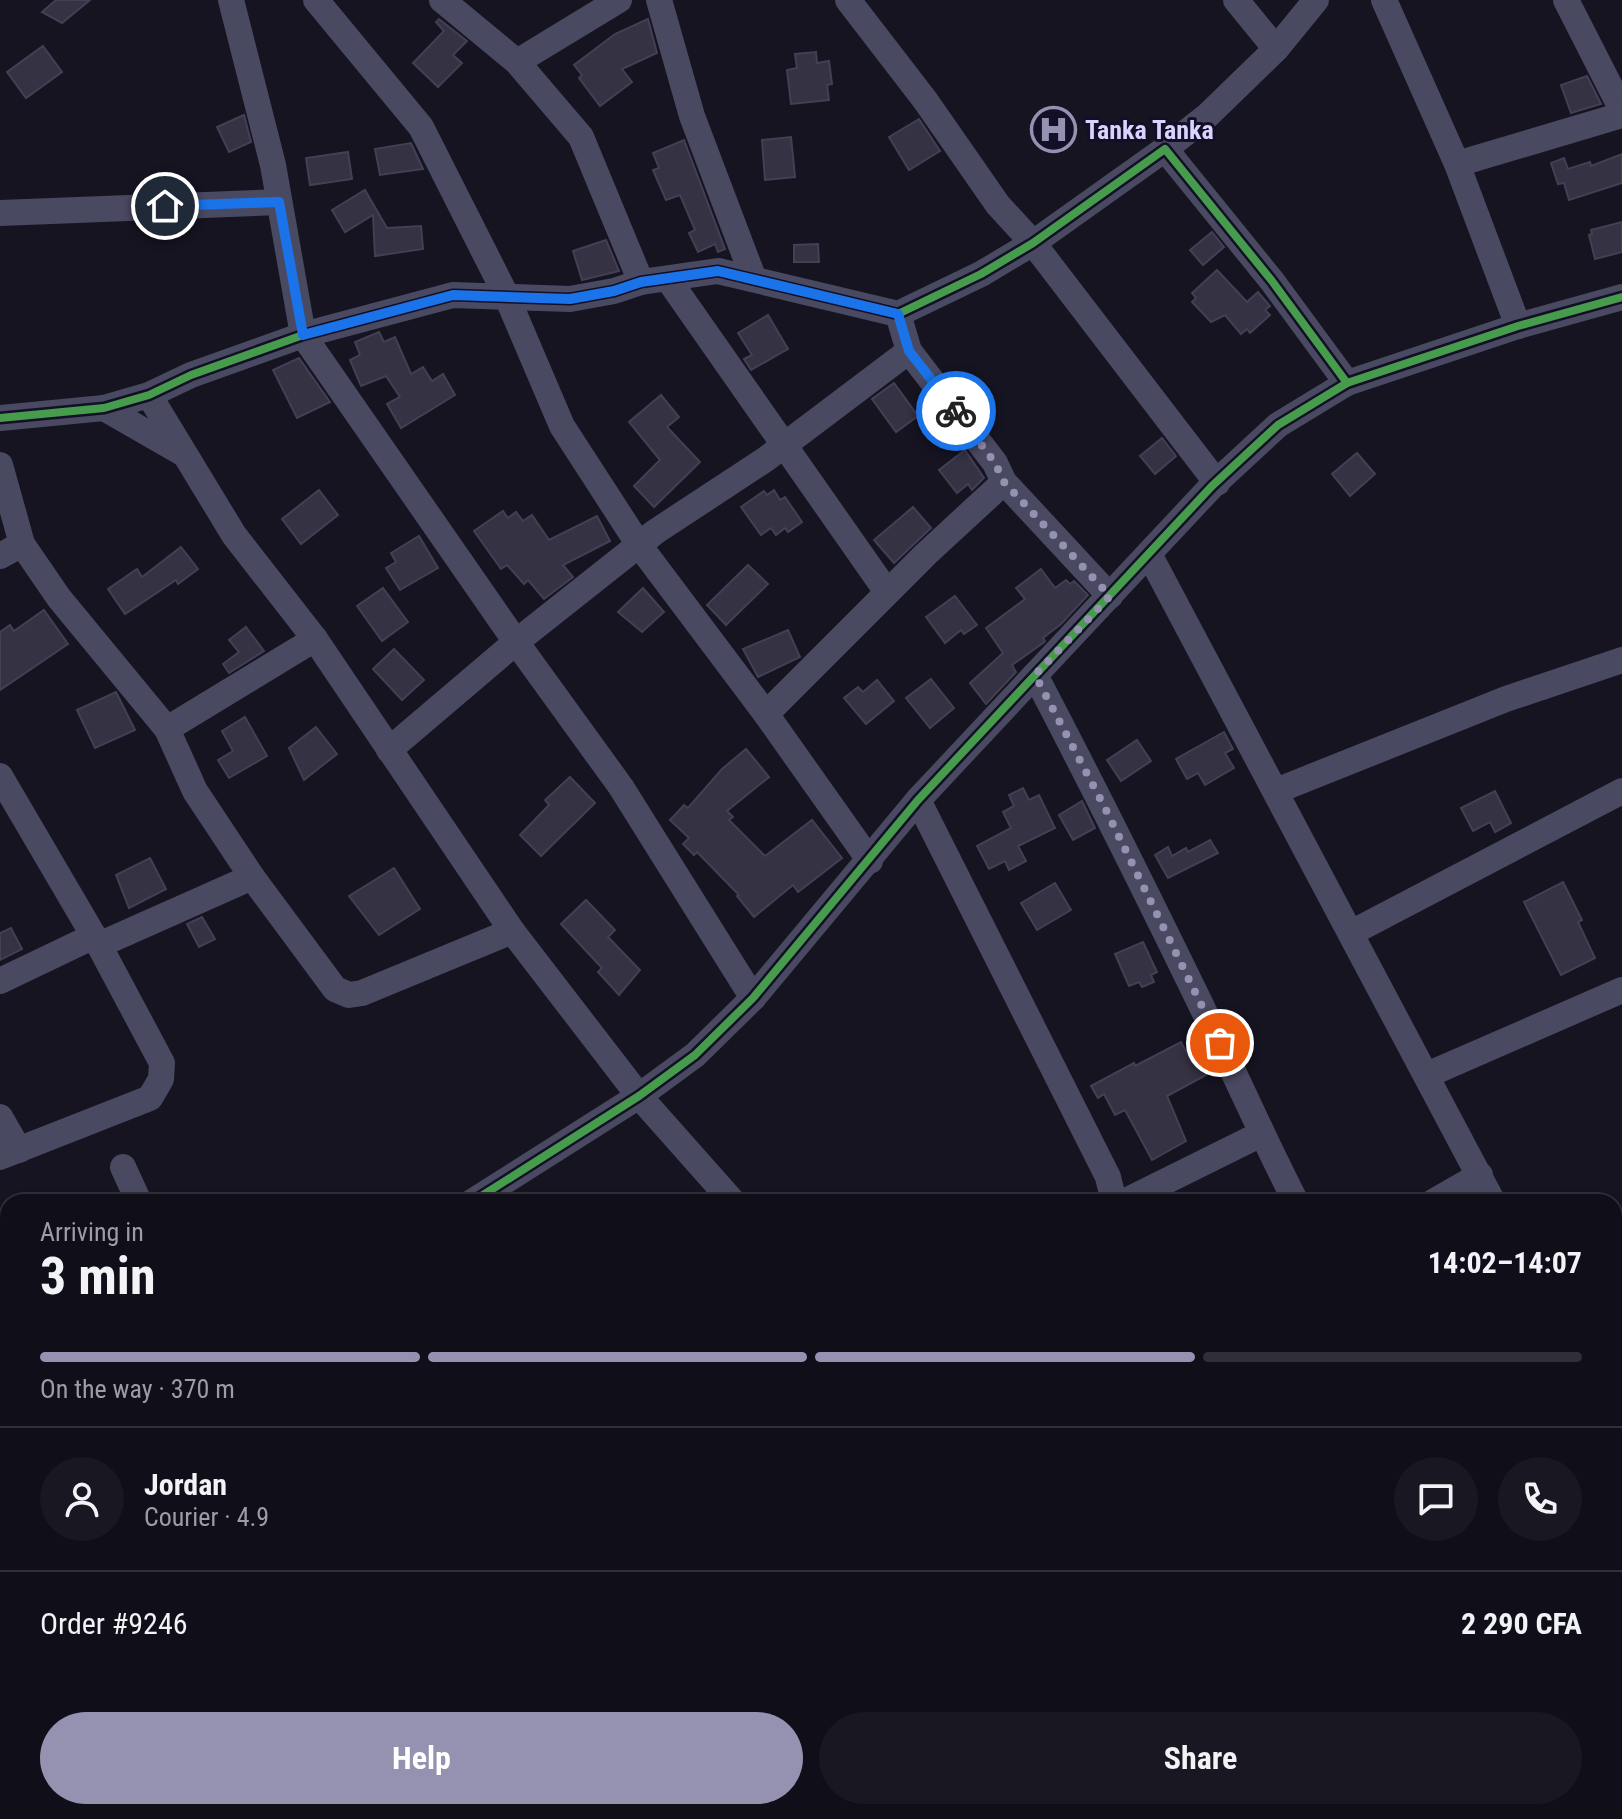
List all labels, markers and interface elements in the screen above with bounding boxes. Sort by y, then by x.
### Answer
hospital icon: Tanka Tanka [1030,106,1078,154]
place label: Tanka Tanka [1085,115,1214,145]
pin [131,172,199,240]
icon: home [143,184,187,228]
courier [916,371,996,451]
icon: bike [934,389,978,433]
pin [1186,1009,1254,1077]
icon: bag [1198,1021,1242,1065]
text: Arriving in [40,1217,144,1247]
text: 14:02–14:07 [1428,1245,1582,1280]
text: 3 min [40,1246,156,1307]
text: On the way · 370 m [40,1374,235,1404]
button: person [40,1457,124,1541]
button: chat [1394,1457,1478,1541]
button: phone [1498,1457,1582,1541]
text: Jordan [144,1467,227,1502]
text: Courier · 4.9 [144,1502,269,1532]
text: Order #9246 [40,1606,188,1641]
text: 2 290 CFA [1461,1606,1582,1641]
button: Help [40,1712,803,1804]
button: Share [819,1712,1582,1804]

